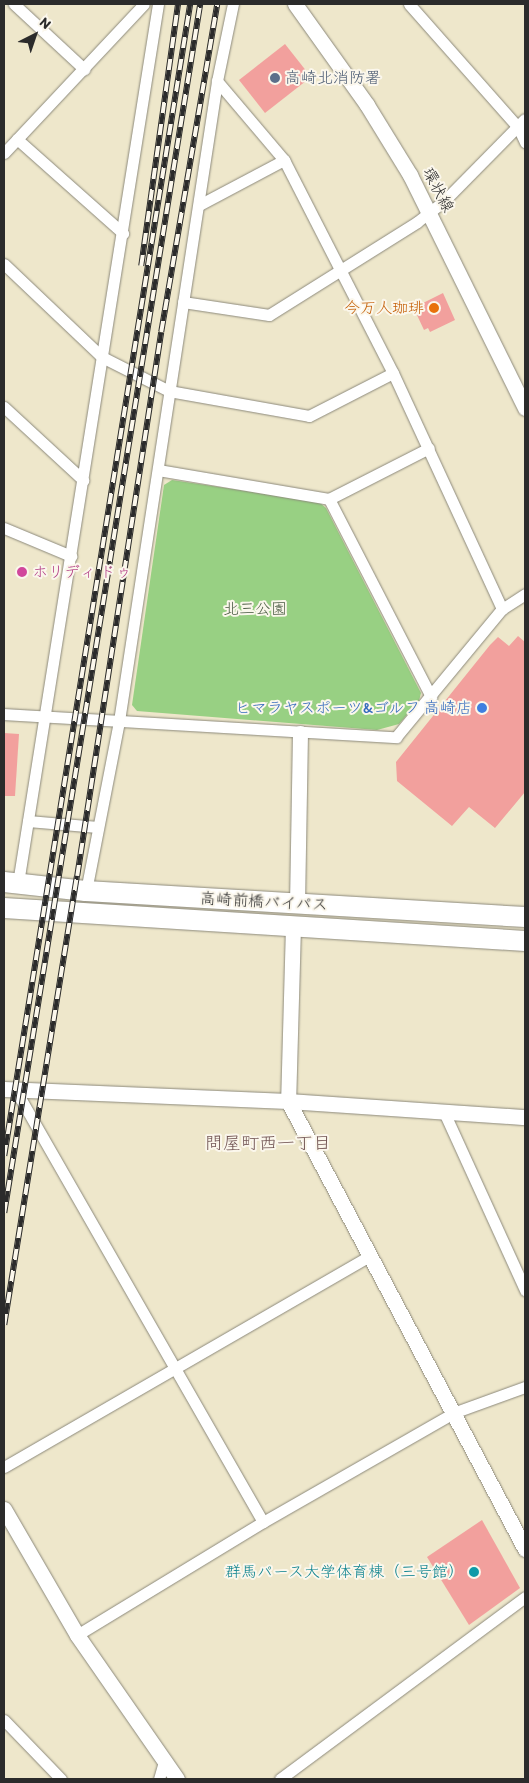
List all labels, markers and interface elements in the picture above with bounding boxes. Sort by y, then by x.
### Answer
north arrow [10,10,60,60]
text: N [36,14,54,33]
place label: 高崎北消防署 [285,68,381,88]
marker: 高崎北消防署 [269,72,281,84]
street label: 環状線 [418,164,458,216]
place label: 今万人珈琲 [344,298,424,318]
marker: 今万人珈琲 [428,302,440,314]
place label: ホリディ ドゥ [32,562,132,582]
marker: ホリディ ドゥ [16,566,28,578]
park label: 北三公園 [223,599,287,619]
place label: ヒマラヤスポーツ&ゴルフ 高崎店 [234,698,472,718]
marker: ヒマラヤスポーツ&ゴルフ 高崎店 [476,702,488,714]
street label: 高崎前橋バイパス [200,889,328,915]
district label: 問屋町西一丁目 [205,1132,331,1154]
place label: 群馬パース大学体育棟（三号館） [224,1562,464,1582]
marker: 群馬パース大学体育棟（三号館） [468,1566,480,1578]

